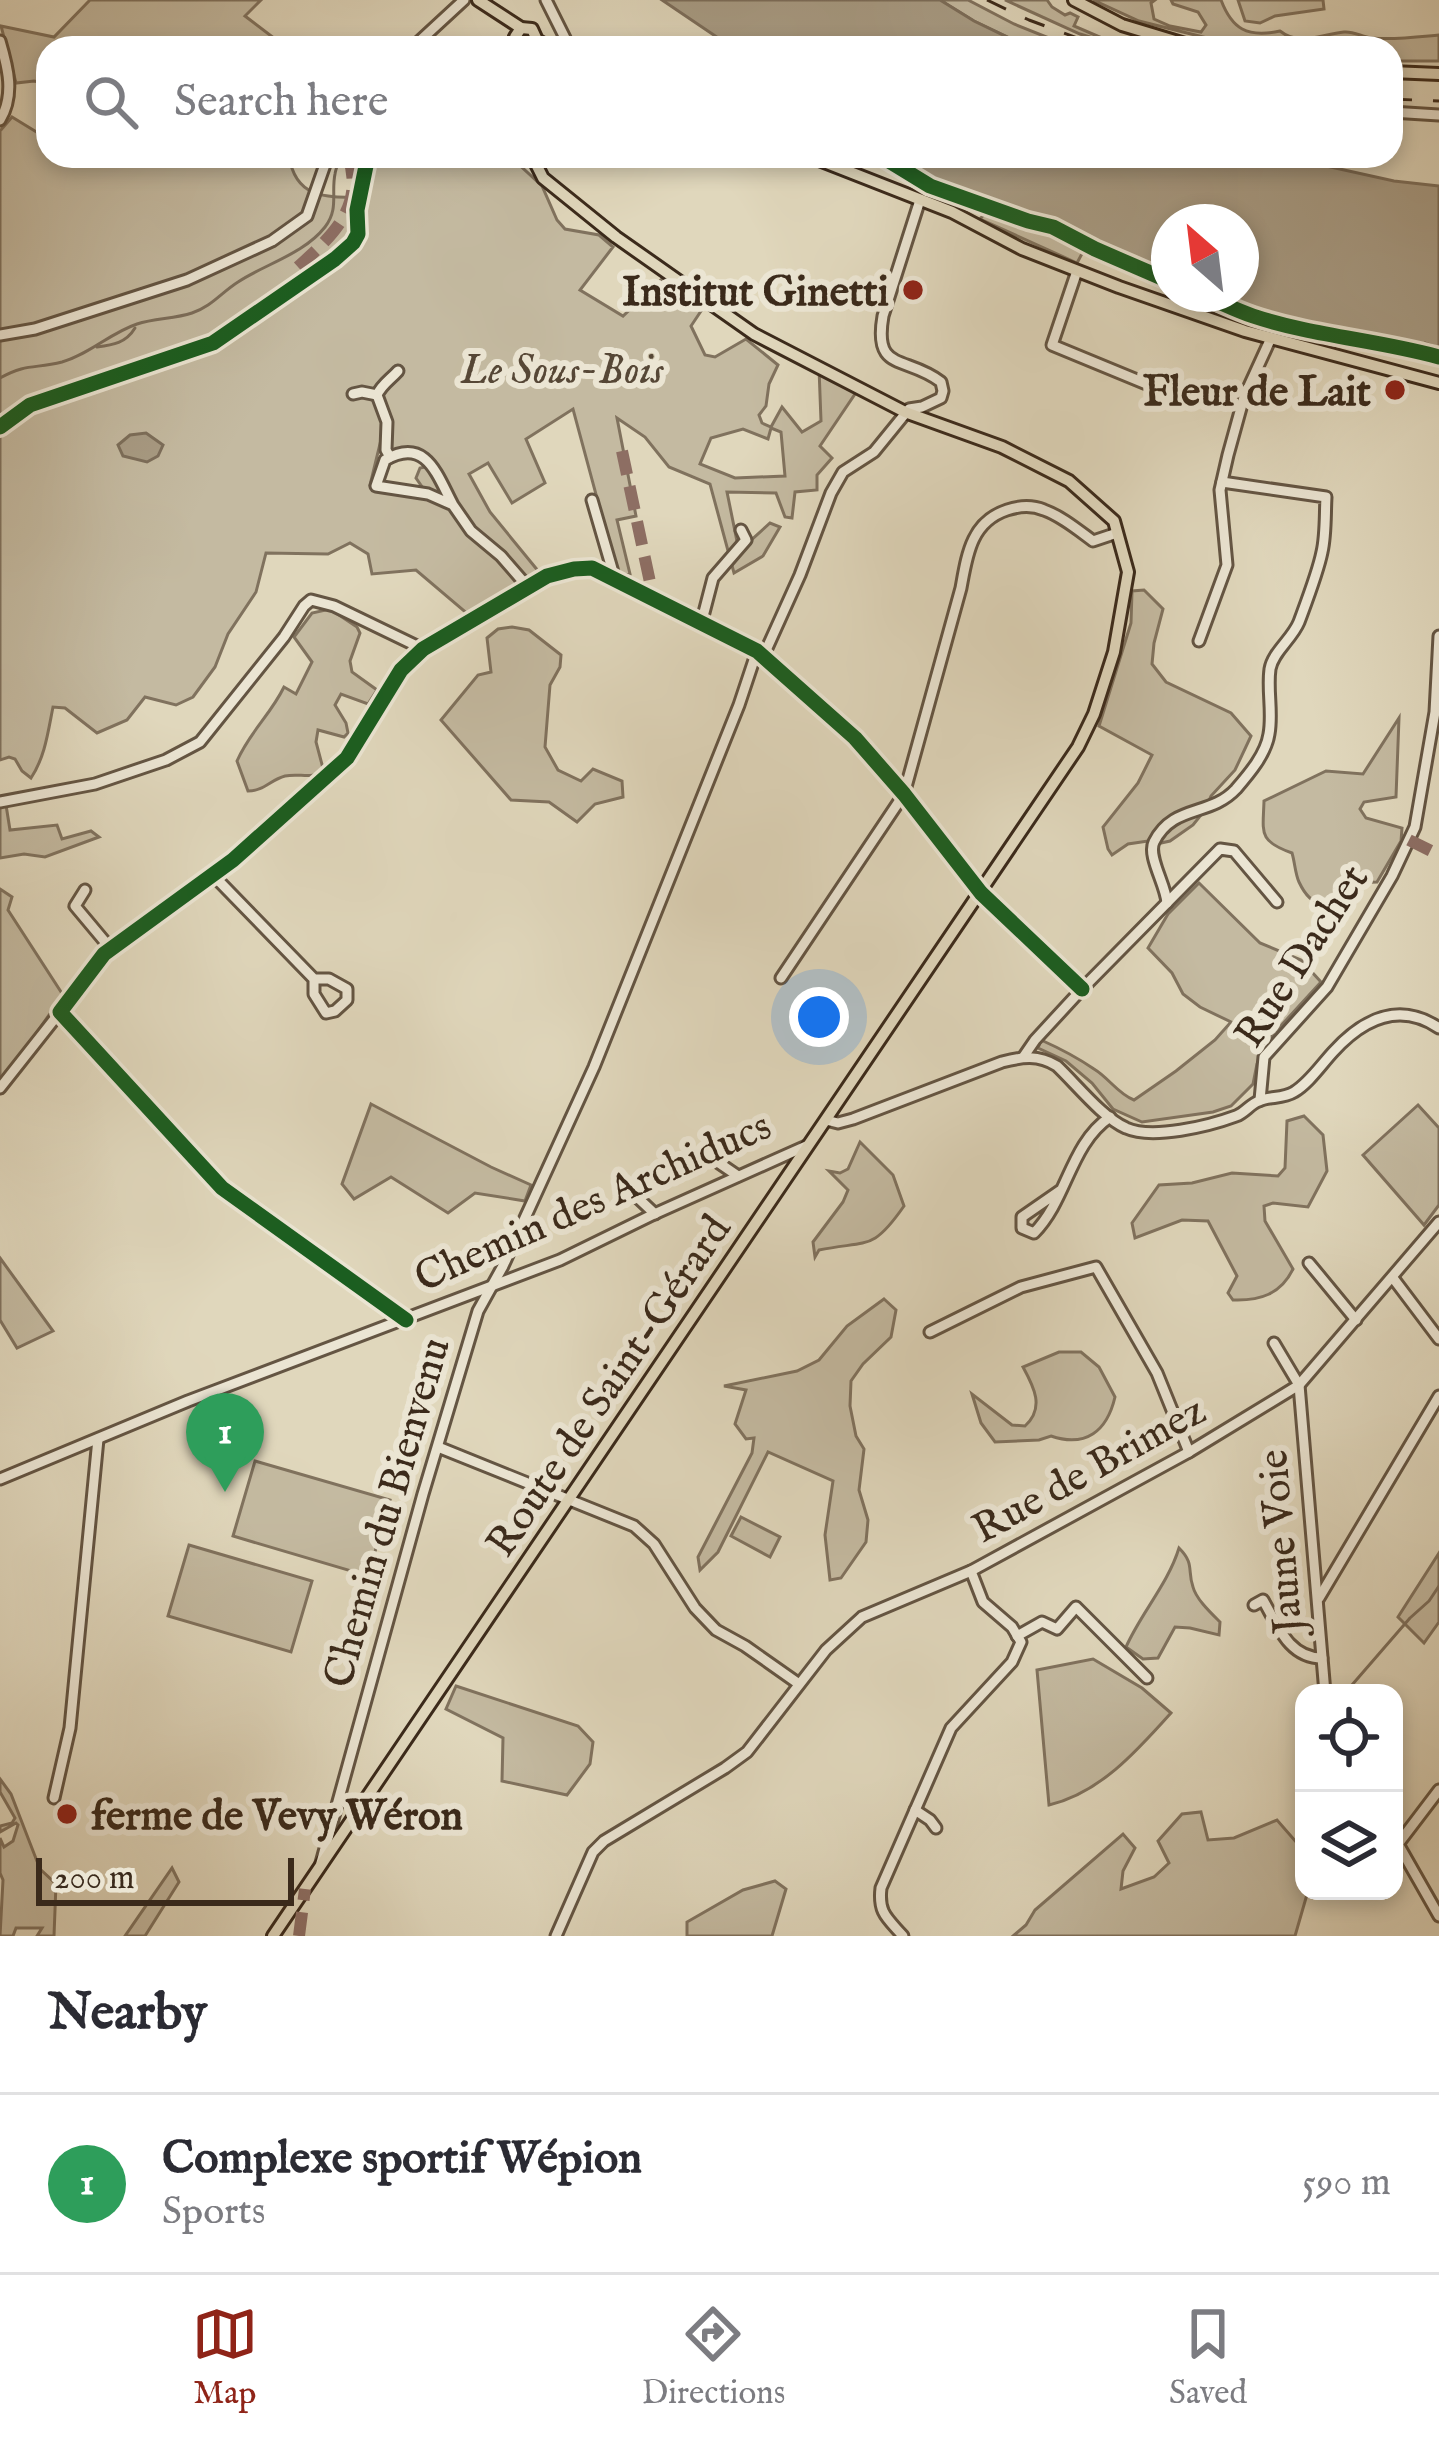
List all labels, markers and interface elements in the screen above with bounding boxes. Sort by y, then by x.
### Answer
search box [36,36,1403,168]
icon: search [78,69,144,135]
text: Search here [174,74,388,131]
north arrow [1151,204,1259,312]
place label: Institut Ginetti [622,267,889,320]
marker: Institut Ginetti [900,277,926,303]
park label: Le Sous-Bois [460,345,664,398]
place label: Fleur de Lait [1143,367,1372,420]
marker: Fleur de Lait [1382,377,1408,403]
street label: Rue Dachet [1224,855,1382,1058]
your location [789,987,849,1047]
street label: Chemin des Archiducs [407,1101,780,1306]
street label: Route de Saint-Gérard [476,1205,744,1568]
street label: Chemin du Bienvenu [313,1332,464,1694]
street label: Rue de Brimez [964,1385,1215,1557]
pin: 1 [186,1393,264,1492]
street label: Jaune Voie [1248,1447,1317,1640]
map controls [1295,1684,1403,1900]
button: locate [1295,1684,1403,1792]
place label: ferme de Vevy Wéron [91,1791,463,1844]
button: layers [1295,1792,1403,1900]
marker: ferme de Vevy Wéron [54,1801,80,1827]
scale bar [36,1852,294,1905]
text: 200 m [54,1858,135,1900]
text: Nearby [48,1982,207,2047]
text: Complexe sportif Wépion [162,2131,642,2188]
text: 1 [80,2159,94,2208]
text: 590 m [1302,2159,1391,2208]
text: Sports [162,2188,265,2237]
tab: Map [192,2301,258,2415]
tab: Directions [642,2301,785,2415]
tab: Saved [1169,2301,1247,2415]

